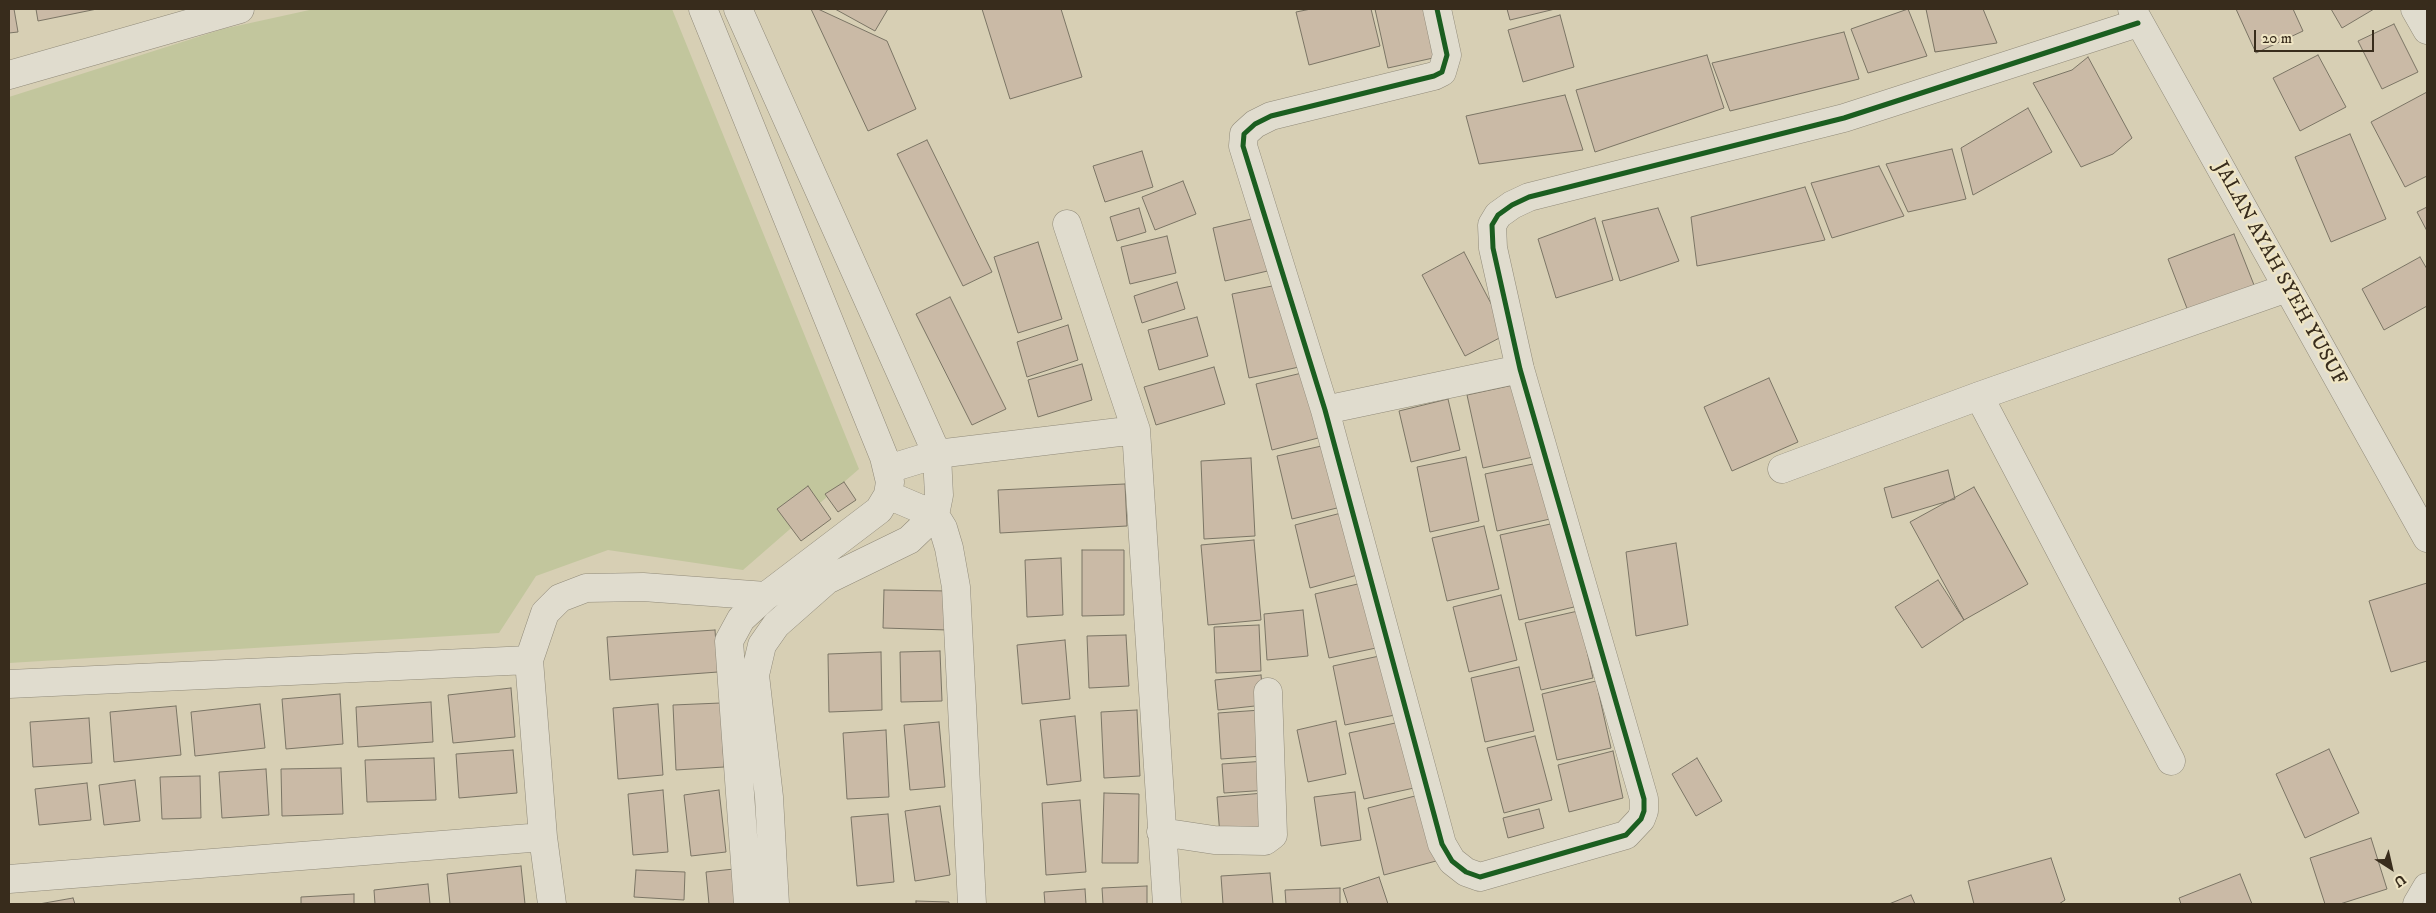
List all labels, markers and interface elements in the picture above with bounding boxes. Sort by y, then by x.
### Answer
scale bar [2256,20,2376,52]
text: 20 m [2262,29,2292,48]
street label: JALAN AYAH SYEH YUSUF [2207,158,2351,390]
north arrow [2366,843,2416,893]
text: U [2390,870,2409,891]

